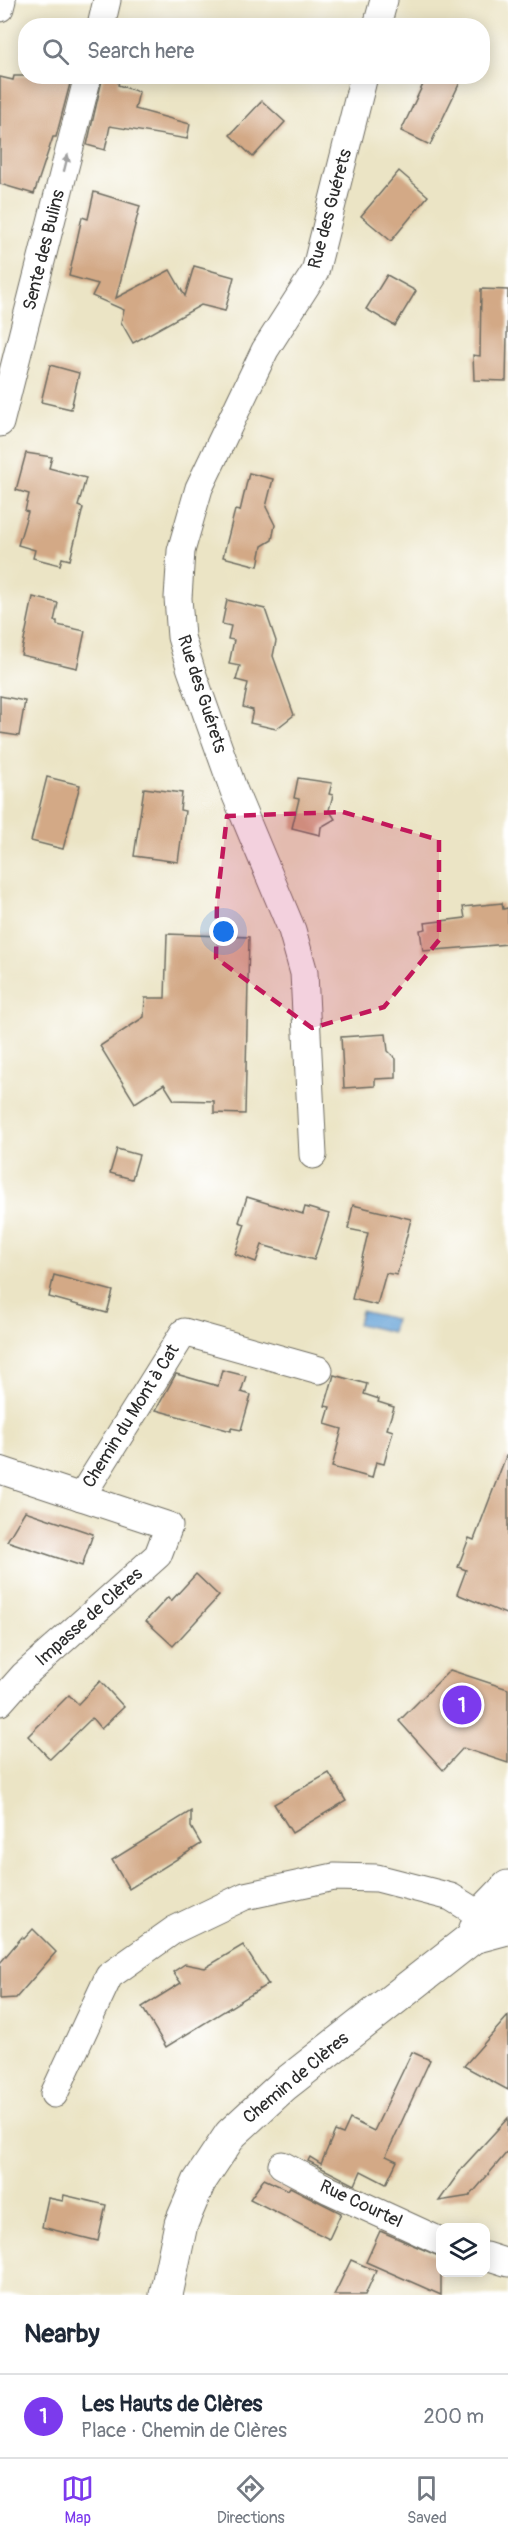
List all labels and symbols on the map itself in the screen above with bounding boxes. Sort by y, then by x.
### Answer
street label: Rue des Guérets [303,147,357,271]
one-way arrow [61,154,71,172]
street label: Sente des Bulins [18,187,70,313]
street label: Rue des Guérets [172,632,232,756]
your location [209,917,238,946]
street label: Chemin du Mont à Cat [78,1339,185,1492]
street label: Impasse de Clères [31,1563,147,1671]
pin: 1 [442,1682,482,1728]
street label: Chemin de Clères [238,2027,354,2129]
street label: Rue Courtel [316,2175,406,2233]

